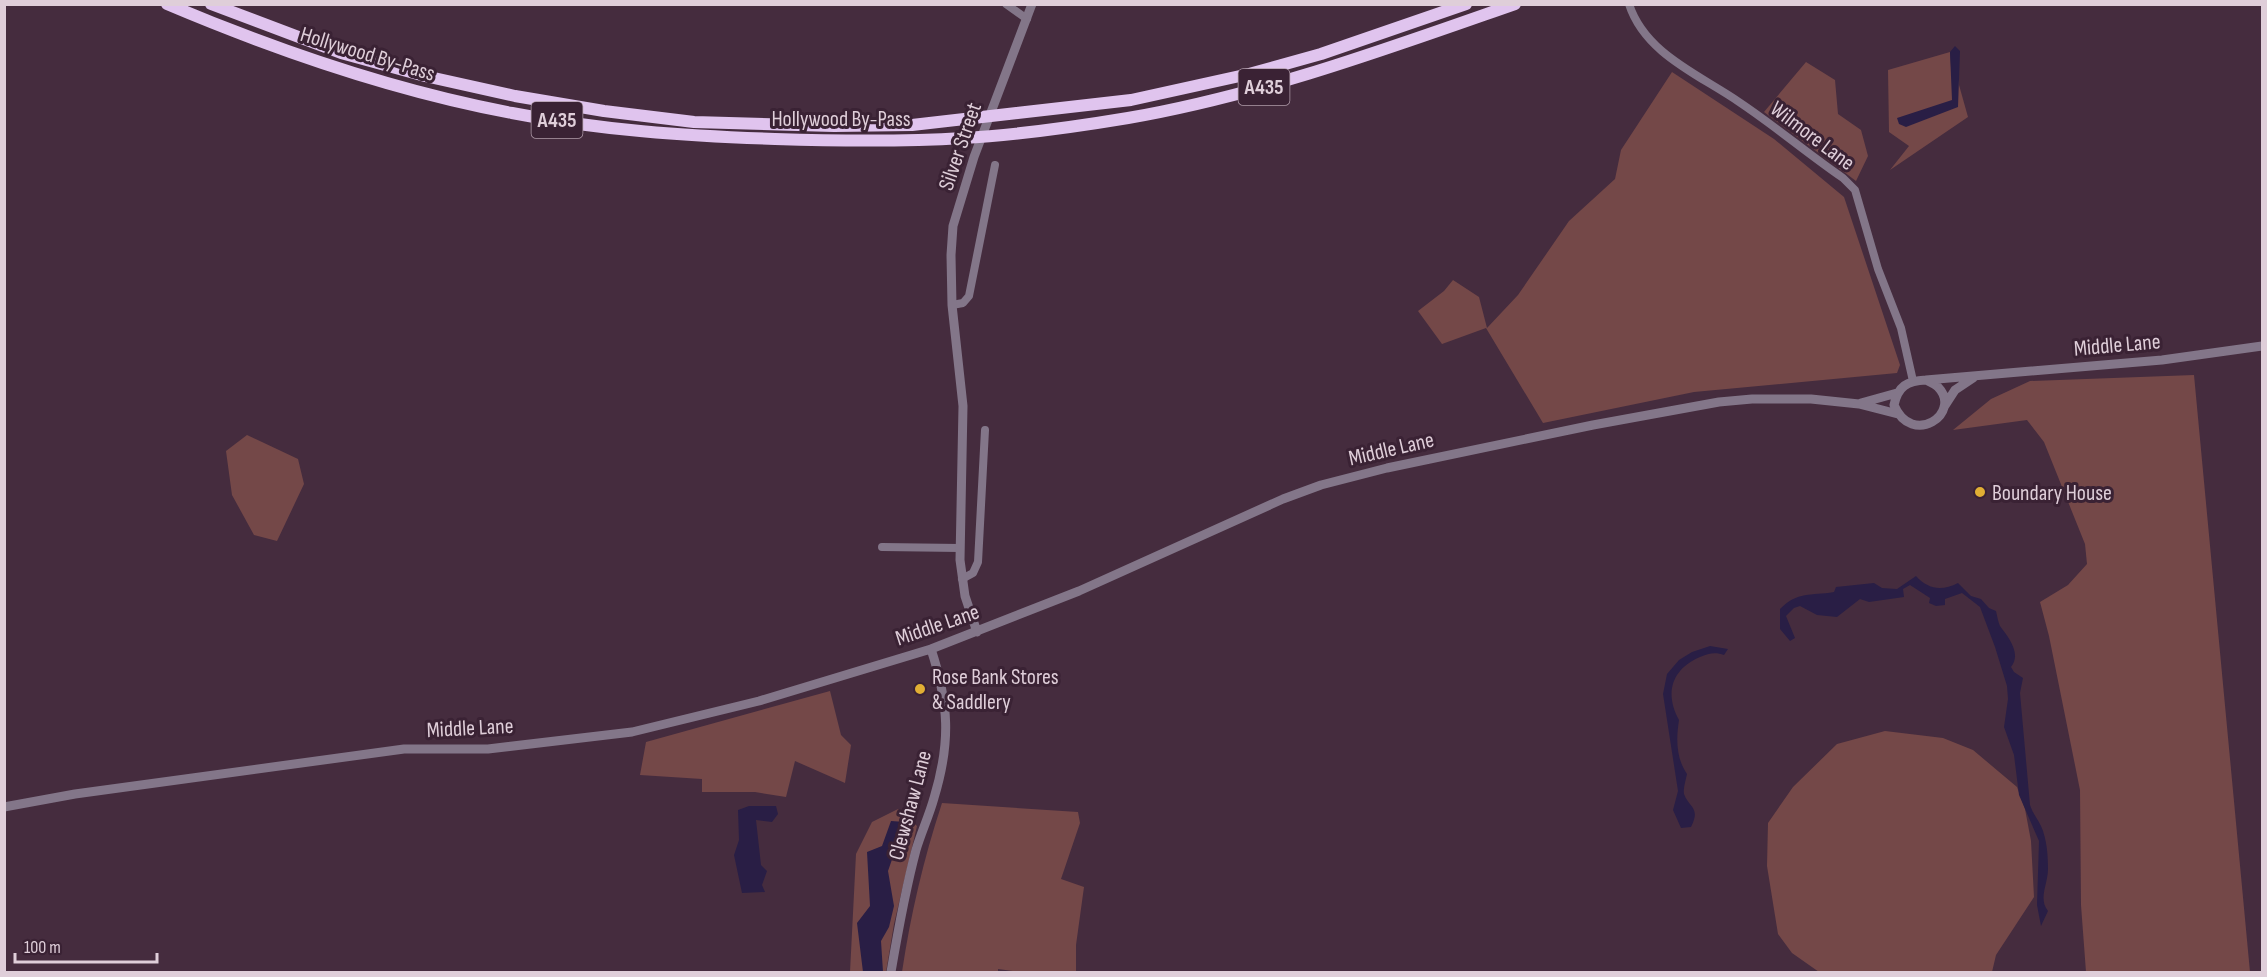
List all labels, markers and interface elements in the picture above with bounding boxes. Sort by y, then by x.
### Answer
street label: Hollywood By-Pass [297,21,438,88]
road number: A435 [1238,69,1290,105]
street label: Wilmore Lane [1764,96,1860,177]
street label: Silver Street [933,99,988,194]
road number: A435 [532,102,582,138]
street label: Hollywood By-Pass [771,106,911,133]
street label: Middle Lane [2073,328,2162,363]
street label: Middle Lane [1346,427,1437,472]
place label: Boundary House [1992,480,2112,507]
marker: Boundary House [1973,485,1987,499]
street label: Middle Lane [892,599,983,652]
place label: Rose Bank Stores & Saddlery [932,664,1059,716]
marker: Rose Bank Stores & Saddlery [913,682,927,696]
street label: Middle Lane [426,713,514,744]
street label: Clewshaw Lane [883,748,938,863]
scale bar [15,926,158,964]
text: 100 m [24,937,61,958]

